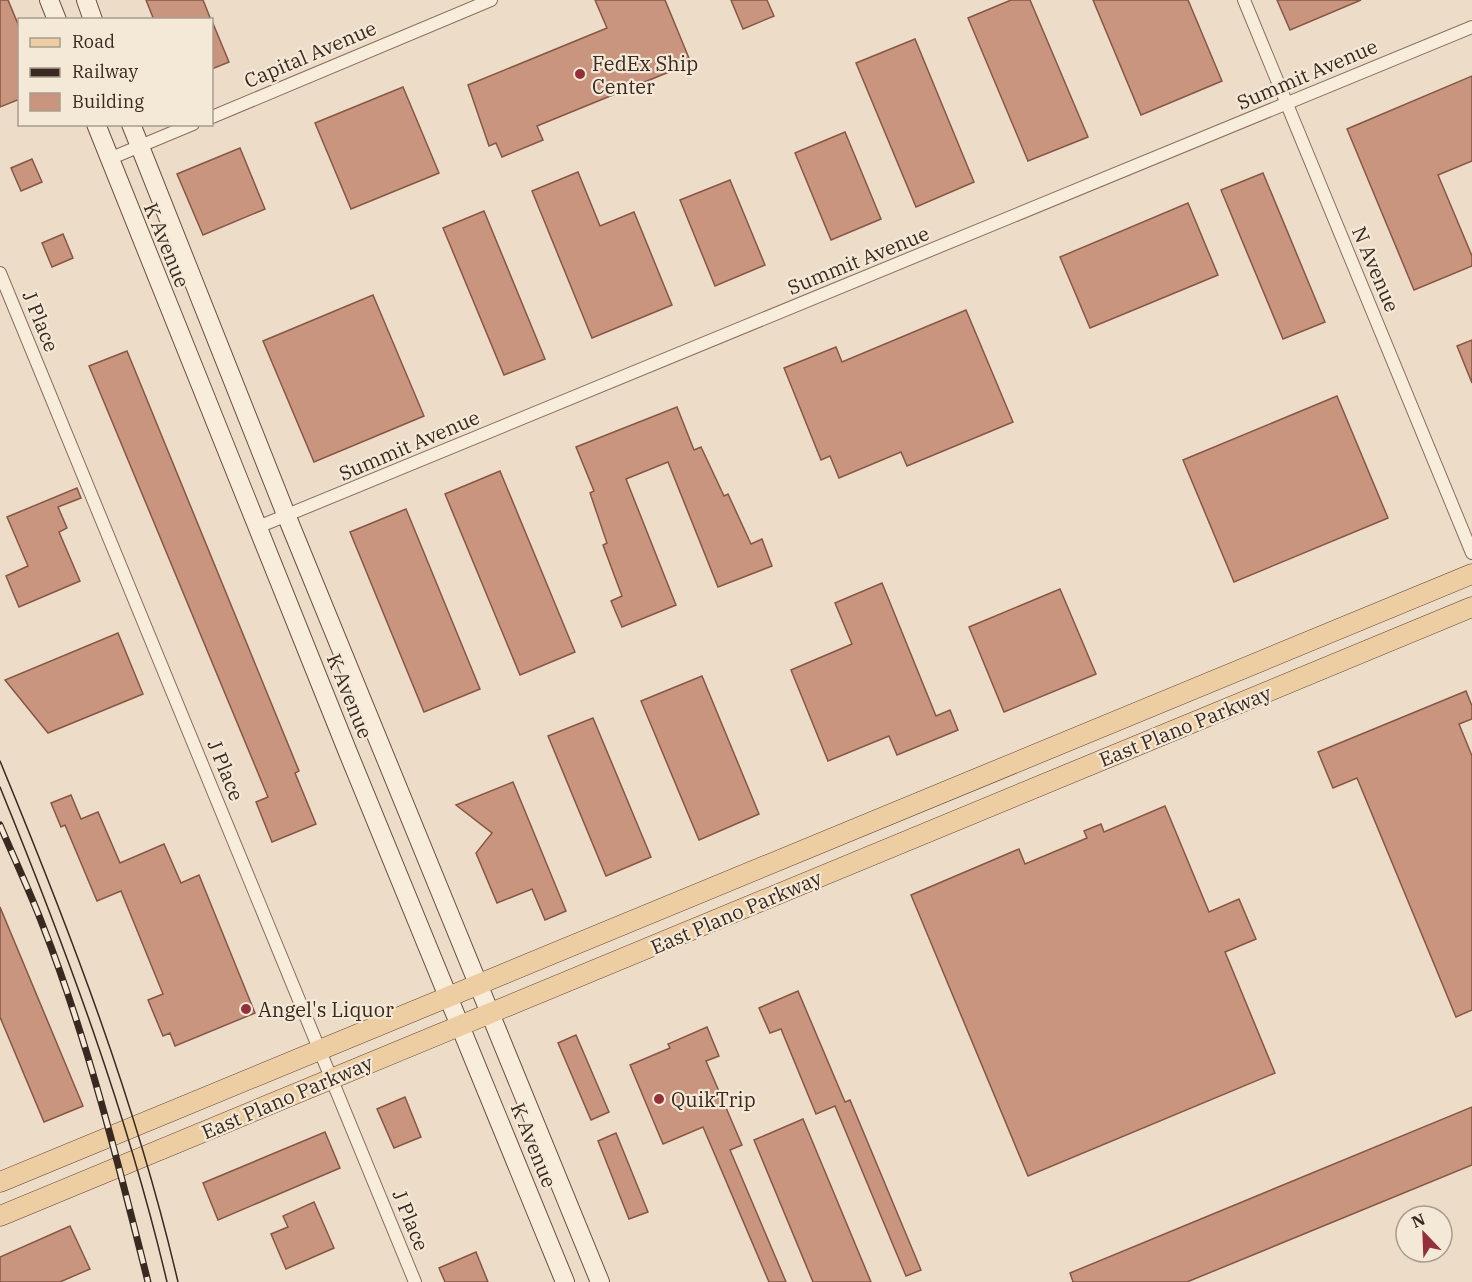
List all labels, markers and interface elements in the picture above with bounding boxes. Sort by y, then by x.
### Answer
street label: Capital Avenue [240,14,380,94]
legend [18,18,213,126]
text: Road [72,30,115,53]
street label: Summit Avenue [1232,32,1382,116]
place label: FedEx Ship Center [592,50,698,100]
text: Railway [72,60,138,83]
marker: FedEx Ship Center [573,67,587,81]
text: Building [72,90,144,113]
street label: K Avenue [138,199,196,291]
street label: Summit Avenue [783,219,933,301]
street label: N Avenue [1346,222,1406,316]
street label: J Place [16,286,66,356]
street label: Summit Avenue [334,403,484,487]
street label: K Avenue [321,650,379,742]
street label: East Plano Parkway [1095,679,1275,773]
street label: J Place [201,735,251,805]
street label: East Plano Parkway [646,864,826,960]
place label: Angel's Liquor [258,996,394,1023]
marker: Angel's Liquor [239,1002,253,1016]
street label: East Plano Parkway [197,1049,377,1145]
place label: QuikTrip [671,1086,756,1113]
marker: QuikTrip [652,1092,666,1106]
street label: K Avenue [505,1099,563,1191]
street label: J Place [386,1185,436,1255]
north arrow [1394,1204,1454,1264]
text: N [1408,1209,1428,1232]

